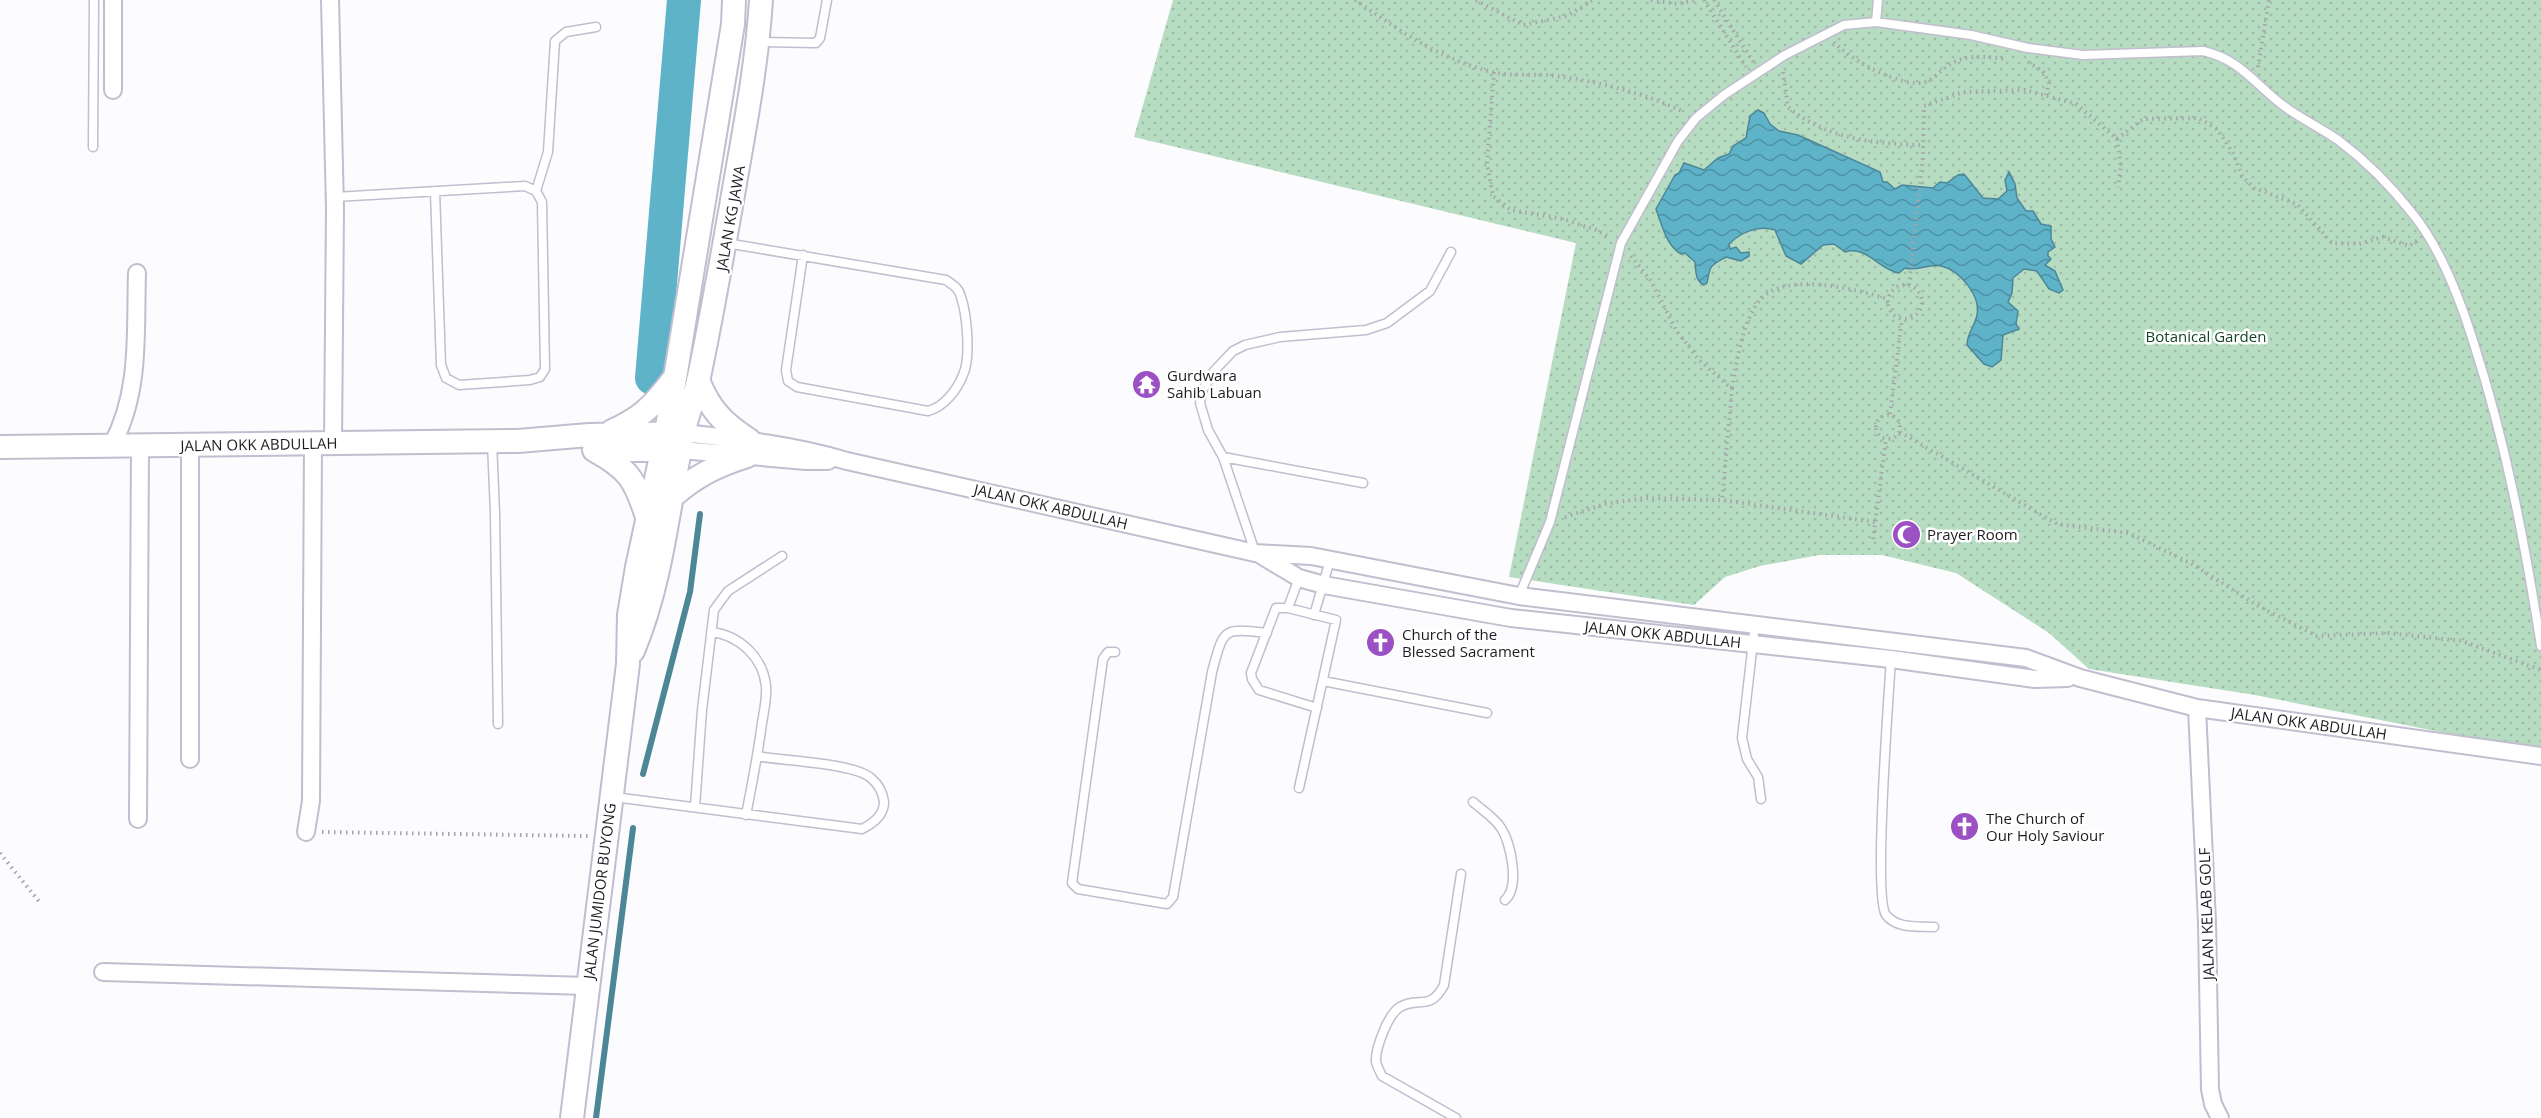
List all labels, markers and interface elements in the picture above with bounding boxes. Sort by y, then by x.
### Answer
street label: JALAN KG JAWA [711,163,749,274]
park label: Botanical Garden [2146,326,2266,346]
place label: Gurdwara Sahib Labuan [1167,365,1262,402]
temple icon: Gurdwara Sahib Labuan [1130,368,1162,400]
street label: JALAN OKK ABDULLAH [178,433,338,455]
street label: JALAN OKK ABDULLAH [970,478,1130,533]
mosque icon: Prayer Room [1890,518,1922,550]
place label: Prayer Room [1927,524,2018,544]
street label: JALAN OKK ABDULLAH [1582,616,1742,652]
place label: Church of the Blessed Sacrament [1402,624,1535,661]
church icon: Church of the Blessed Sacrament [1365,627,1397,659]
street label: JALAN OKK ABDULLAH [2228,702,2388,744]
street label: JALAN JUMIDOR BUYONG [578,802,620,982]
place label: The Church of Our Holy Saviour [1986,808,2104,845]
church icon: The Church of Our Holy Saviour [1949,811,1981,843]
street label: JALAN KELAB GOLF [2194,847,2218,983]

